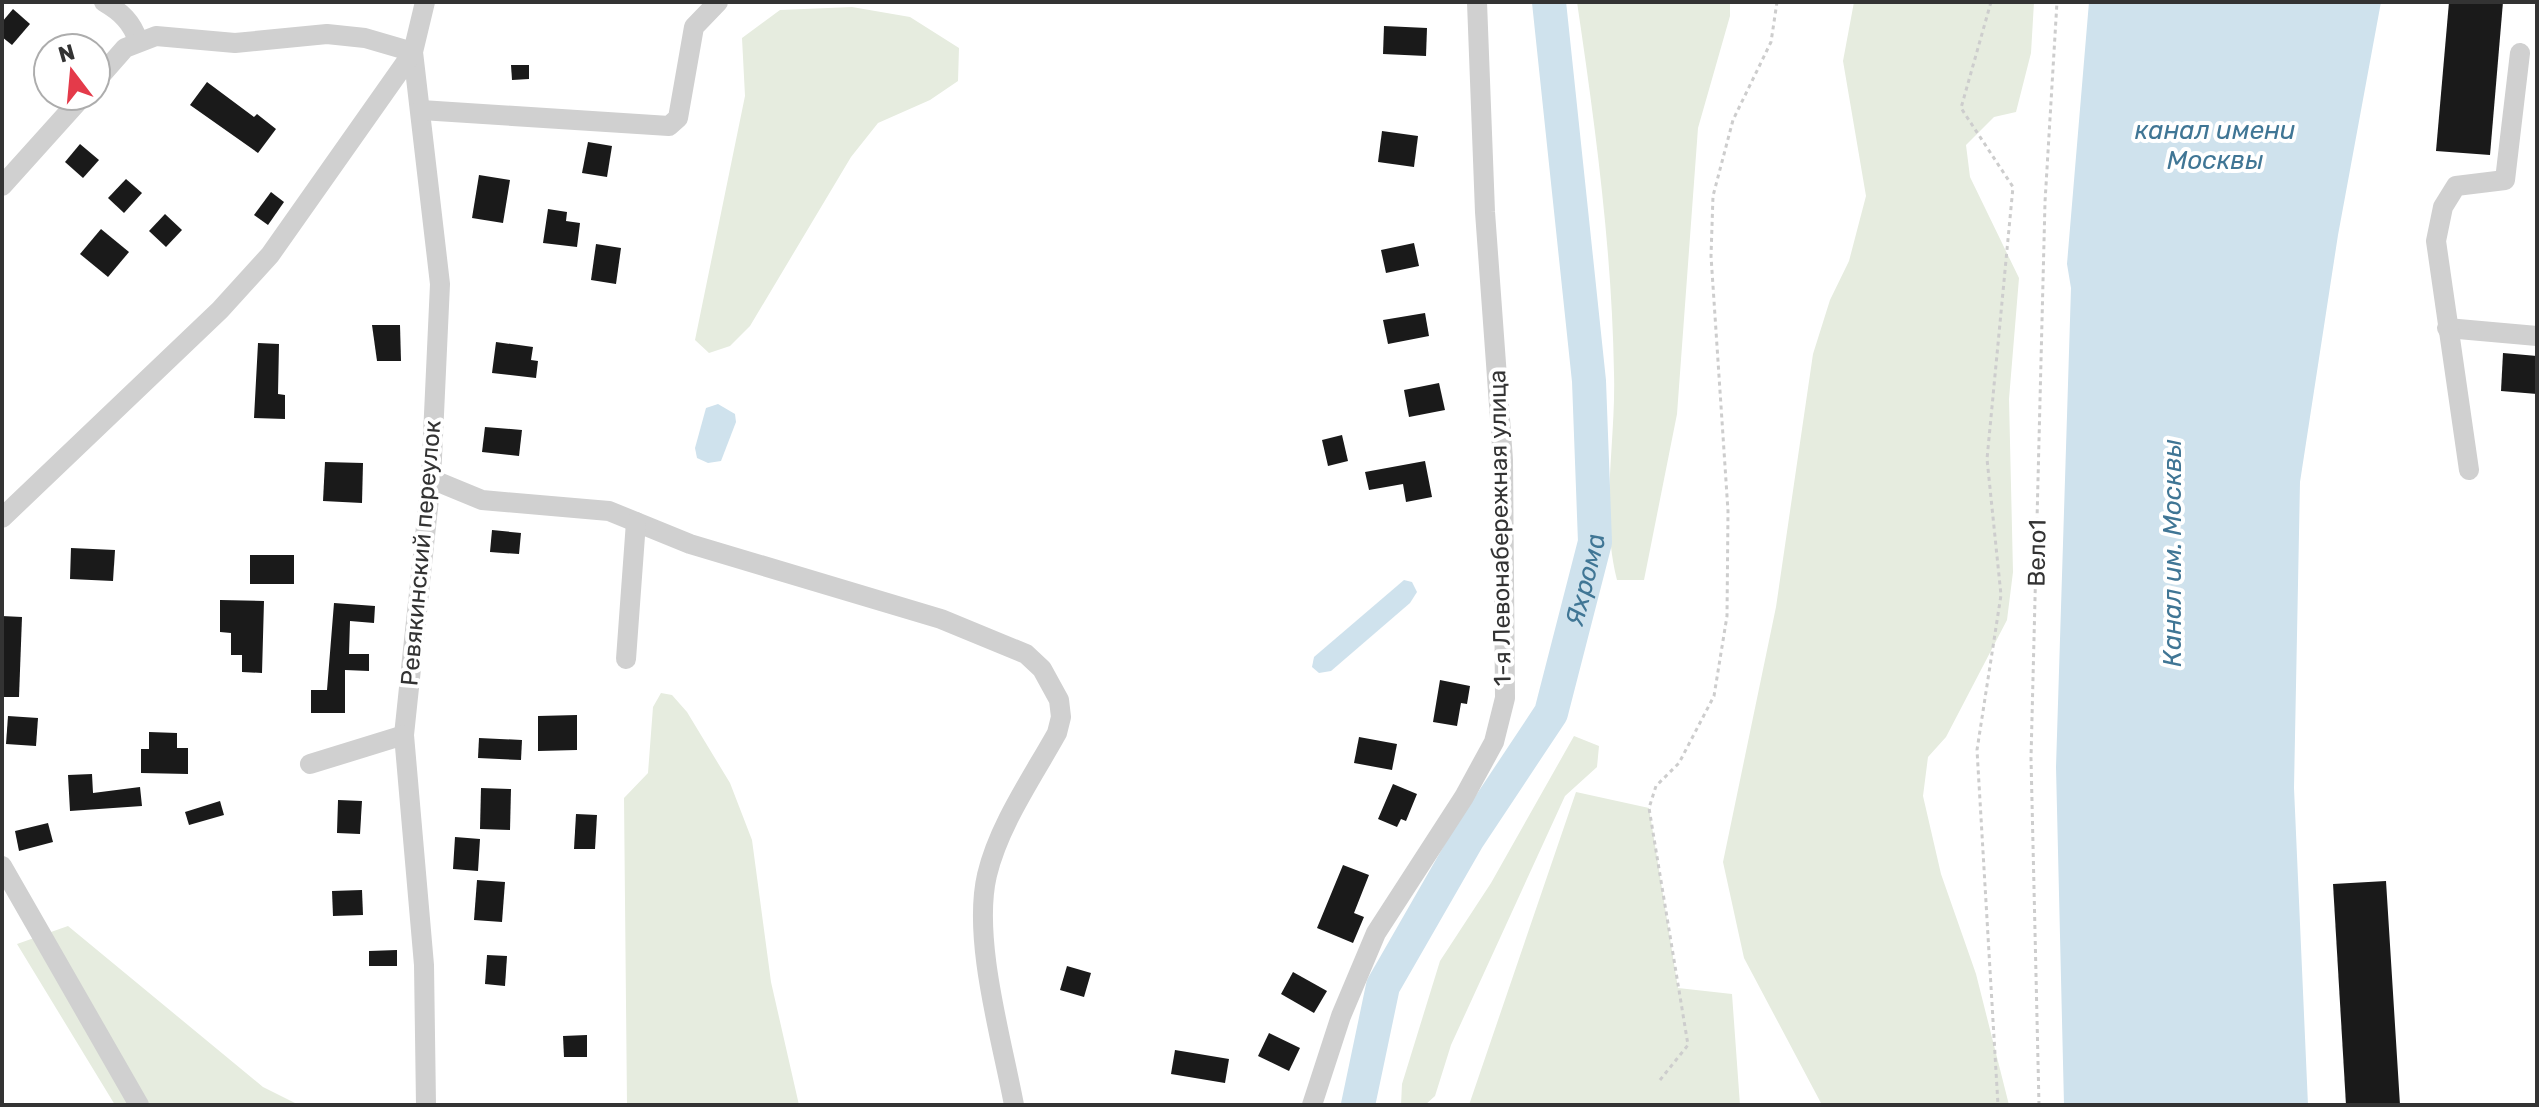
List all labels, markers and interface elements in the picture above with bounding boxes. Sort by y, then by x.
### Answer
north arrow [32,32,112,112]
text: N [55,38,78,68]
water label: канал имени Москвы [2134,115,2296,176]
street label: 1-я Левонабережная улица [1483,370,1517,686]
street label: Ревякинский переулок [395,419,447,687]
water label: Канал им. Москвы [2157,439,2188,667]
street label: Вело1 [2022,519,2052,587]
water label: Яхрома [1559,533,1611,629]

